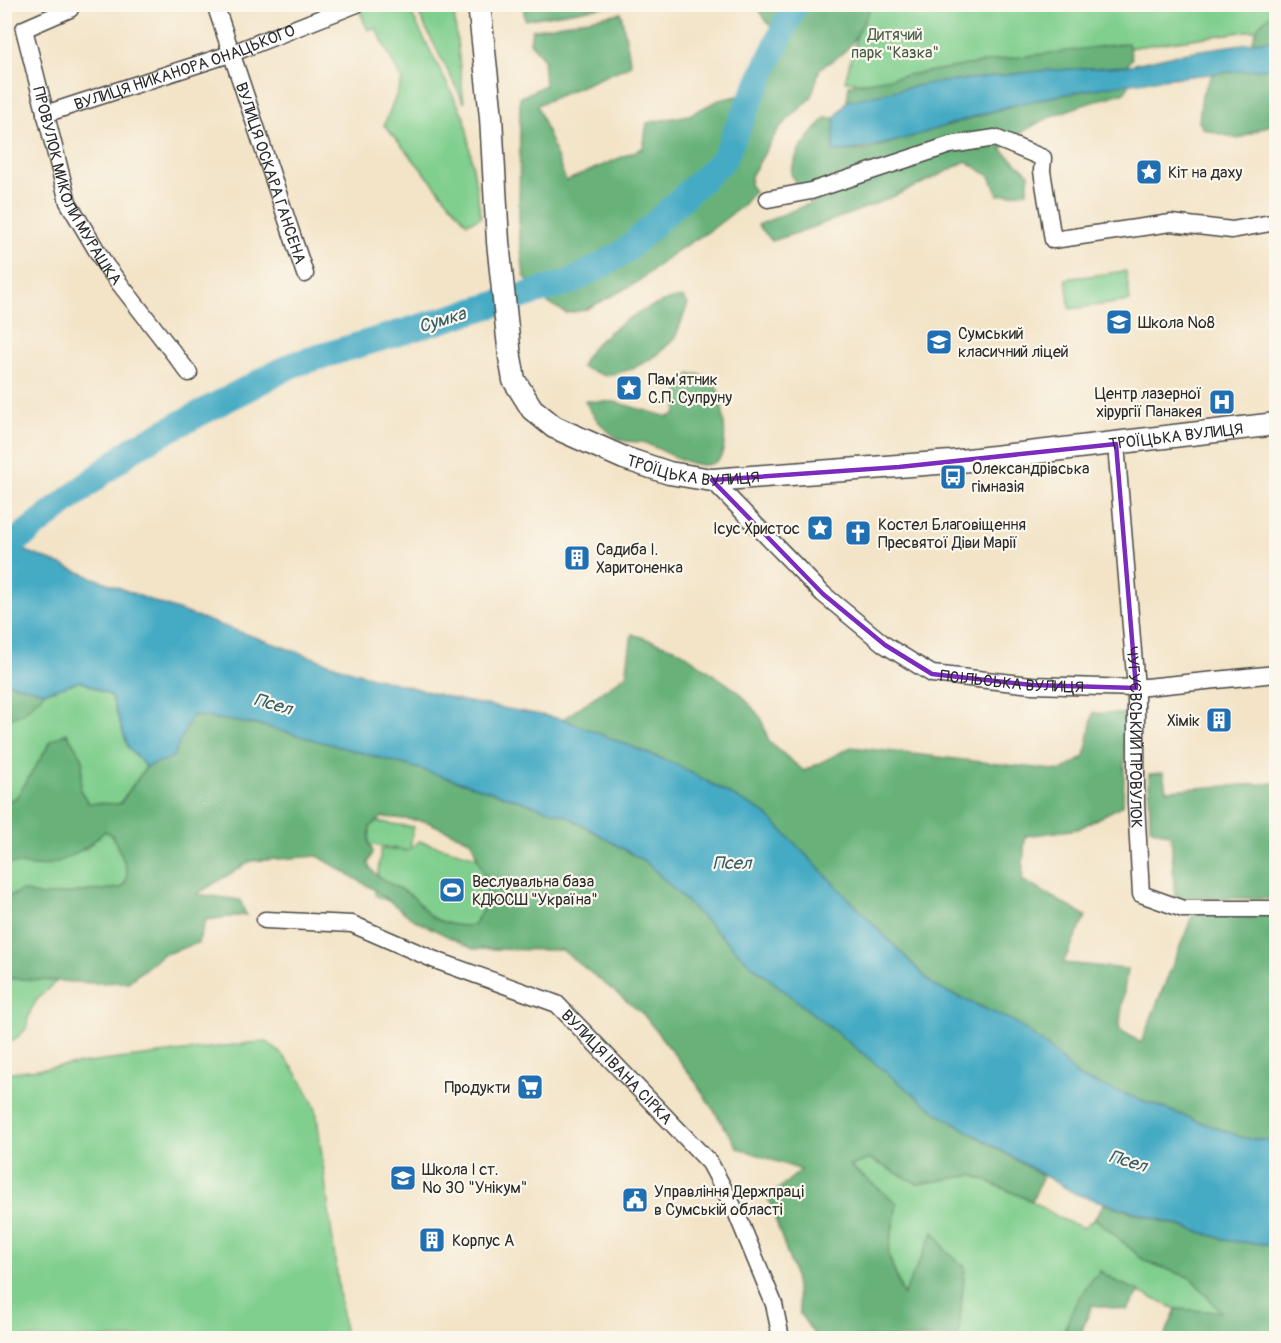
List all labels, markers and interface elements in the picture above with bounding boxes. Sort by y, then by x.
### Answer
street label: ВУЛИЦЯ НИКАНОРА ОНАЦЬКОГО [72,20,298,115]
park label: Дитячий парк "Казка" [851,25,939,63]
street label: ВУЛИЦЯ ОСКАРА ГАНСЕНА [231,80,310,267]
street label: ПРОВУЛОК МИКОЛИ МУРАШКА [28,85,126,289]
place icon: Кіт на даху [1134,157,1164,187]
place label: Кіт на даху [1168,163,1242,183]
water label: Сумка [416,302,470,339]
school or university icon: Школа №8 [1104,307,1134,337]
place label: Школа №8 [1138,313,1215,333]
place label: Сумський класичний ліцей [958,324,1069,362]
school or university icon: Сумський класичний ліцей [924,327,954,357]
place label: Пам'ятник С.П. Супруну [648,370,732,408]
place icon: Пам'ятник С.П. Супруну [614,373,644,403]
place label: Центр лазерної хірургії Панакея [1095,384,1202,422]
hospital icon: Центр лазерної хірургії Панакея [1207,387,1237,417]
street label: ТРОЇЦЬКА ВУЛИЦЯ [1108,419,1244,454]
street label: ТРОЇЦЬКА ВУЛИЦЯ [624,451,760,491]
place label: Олександрівська гімназія [972,459,1089,497]
bus stop icon: Олександрівська гімназія [938,462,968,492]
place icon: Ісус Христос [805,513,835,543]
place label: Костел Благовіщення Пресвятої Діви Марії [878,515,1026,553]
church icon: Костел Благовіщення Пресвятої Діви Марії [843,518,873,548]
place label: Ісус Христос [713,519,800,539]
place label: Садиба І. Харитоненка [596,540,683,578]
building icon: Садиба І. Харитоненка [562,543,592,573]
street label: ЧУГУЄВСЬКИЙ ПРОВУЛОК [1122,646,1146,829]
street label: ПСІЛЬСЬКА ВУЛИЦЯ [939,666,1084,697]
water label: Псел [251,688,296,721]
building icon: Хімік [1204,705,1234,735]
place label: Хімік [1167,711,1200,731]
water label: Псел [713,852,753,875]
place label: Веслувальна база КДЮСШ "Україна" [472,872,598,910]
sports icon: Веслувальна база КДЮСШ "Україна" [437,875,467,905]
street label: ВУЛИЦЯ ІВАНА СІРКА [557,1006,676,1129]
supermarket icon: Продукти [515,1072,545,1102]
place label: Продукти [444,1078,510,1098]
water label: Псел [1106,1145,1151,1179]
place label: Школа І ст. № 30 "Унікум" [422,1160,527,1198]
school or university icon: Школа І ст. № 30 "Унікум" [388,1163,418,1193]
place label: Управління Держпраці в Сумській області [654,1182,804,1220]
public building icon: Управління Держпраці в Сумській області [620,1185,650,1215]
building icon: Корпус А [417,1225,447,1255]
place label: Корпус А [452,1231,514,1251]

